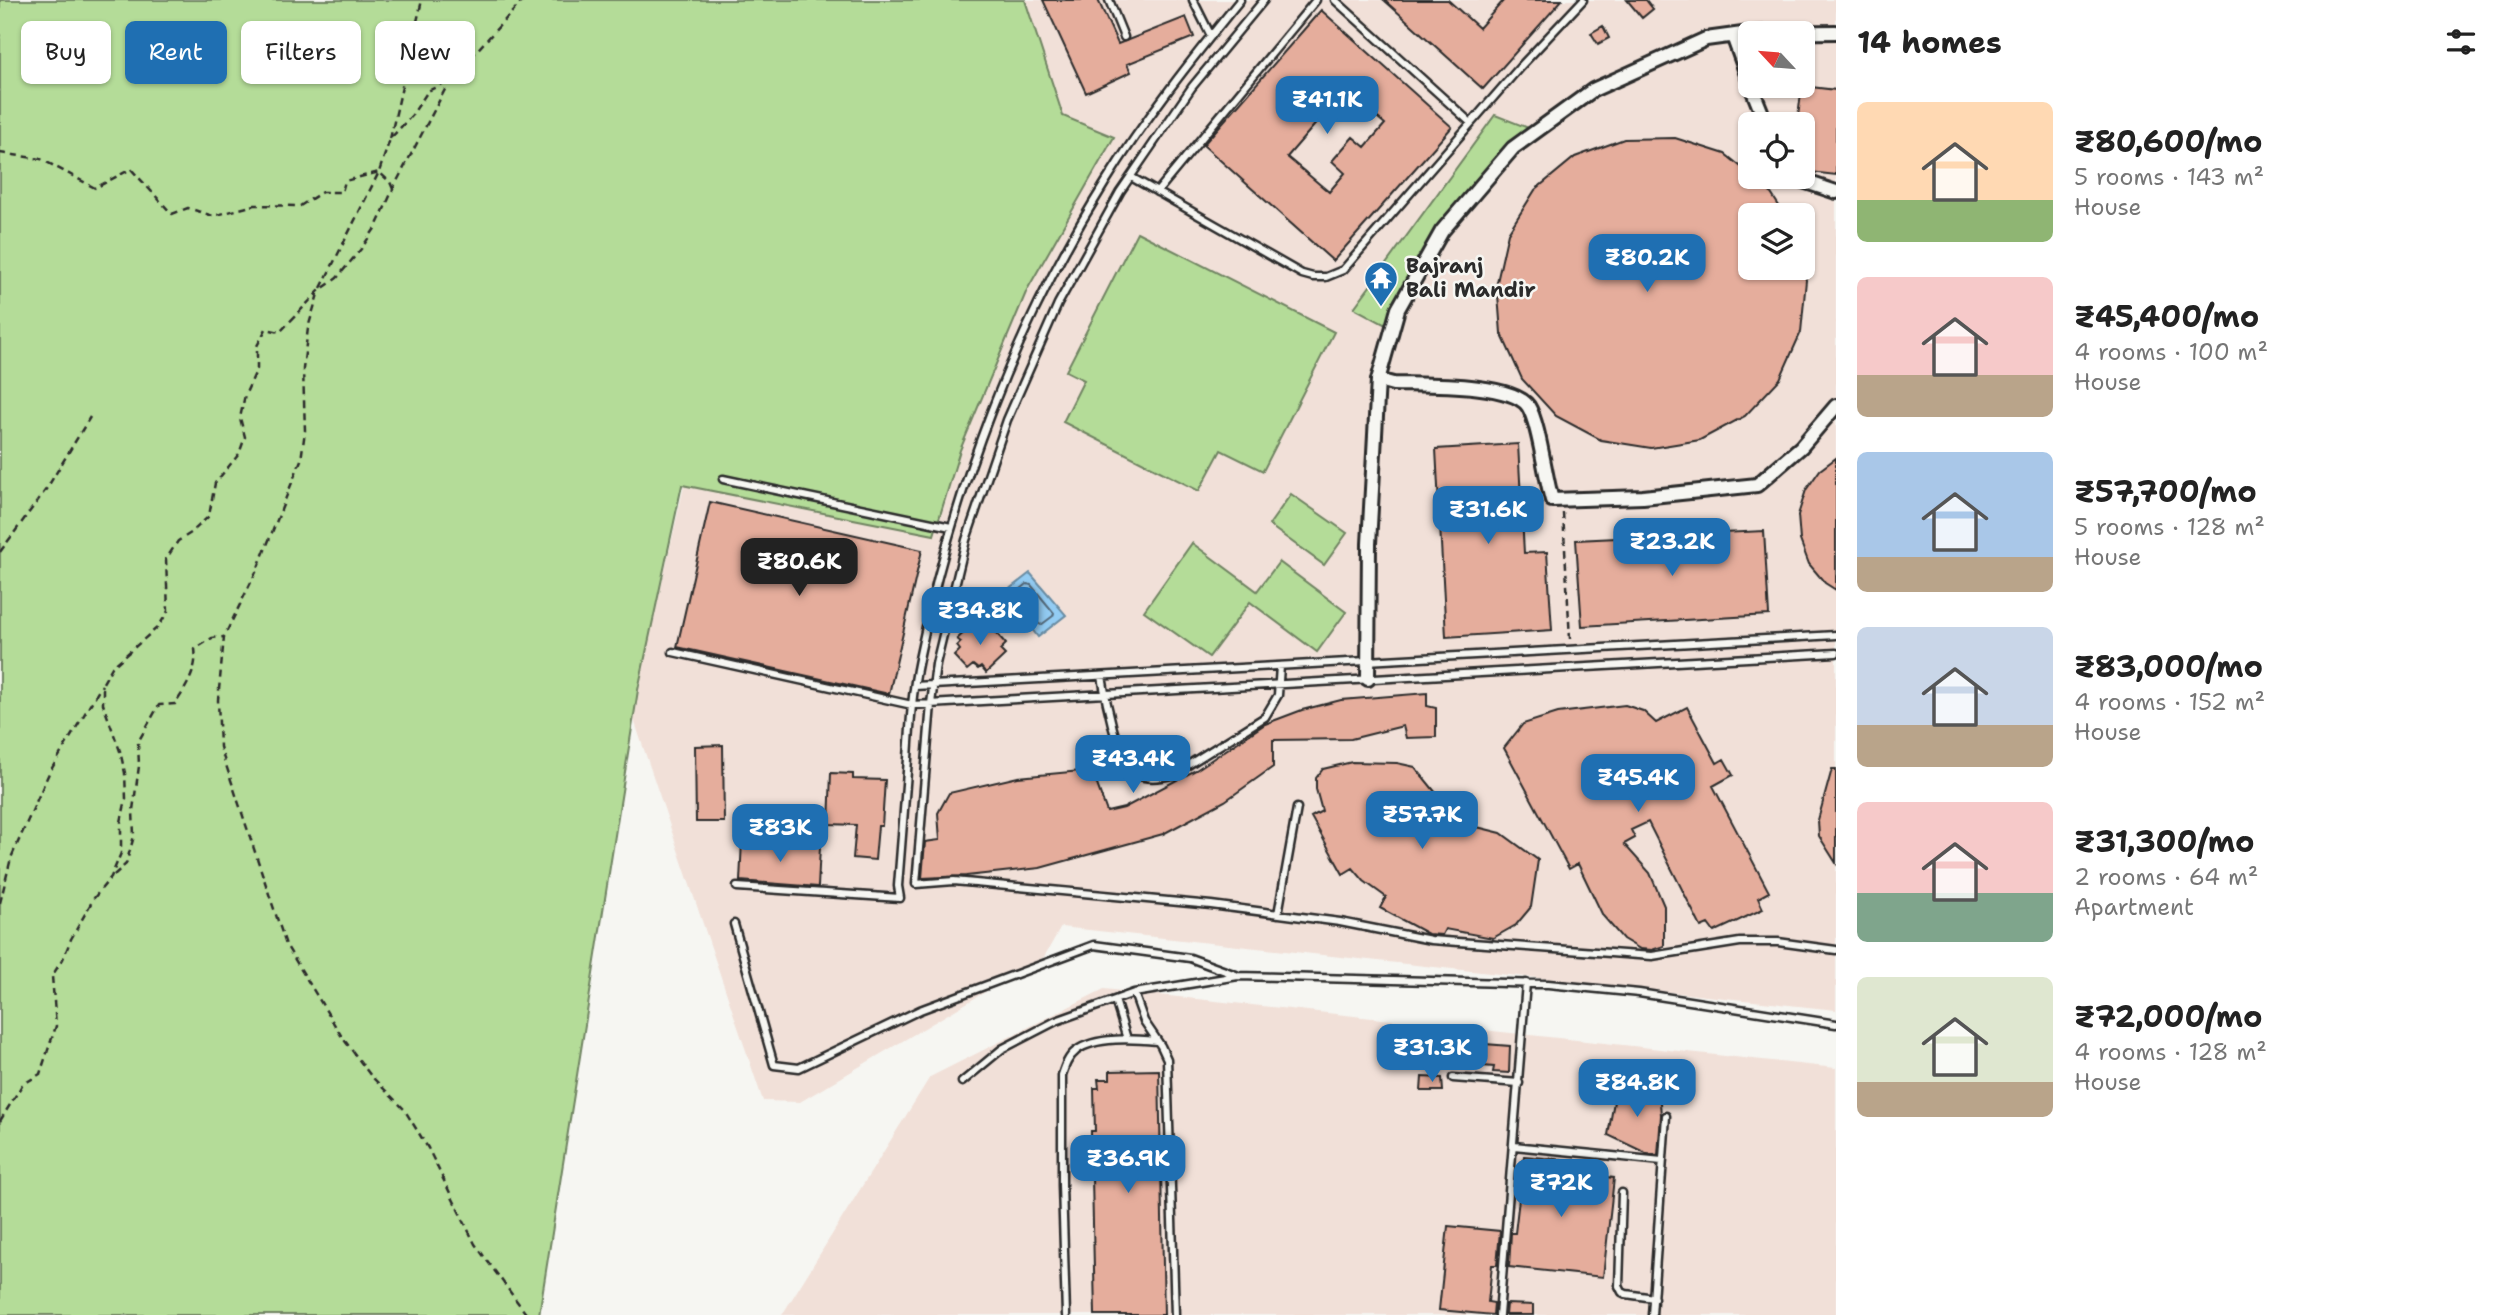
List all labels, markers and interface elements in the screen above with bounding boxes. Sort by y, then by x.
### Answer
chip: Buy [21,21,111,84]
chip: Rent [125,21,227,84]
chip: Filters [241,21,361,84]
chip: New [375,21,475,84]
north arrow [1738,21,1815,98]
map controls [1738,21,1815,280]
text: 14 homes [1857,22,2002,63]
icon: filters [2442,23,2480,61]
pin: ₹41.1K [1270,76,1384,136]
text: ₹41.1K [1292,84,1362,114]
button: locate [1738,112,1815,189]
text: ₹80,600/mo [2074,121,2262,162]
icon: home [1913,130,1997,214]
text: 5 rooms · 143 m² [2074,162,2264,192]
text: House [2074,192,2142,222]
button: layers [1738,203,1815,280]
pin: ₹80.2K [1590,234,1704,294]
text: ₹80.2K [1605,242,1689,272]
place label: Bajranj Bali Mandir [1406,252,1536,304]
temple icon: Bajranj Bali Mandir [1362,259,1400,308]
text: ₹45,400/mo [2074,296,2259,337]
icon: home [1913,305,1997,389]
text: 4 rooms · 100 m² [2074,337,2268,367]
text: House [2074,367,2142,397]
text: ₹57,700/mo [2074,471,2257,512]
icon: home [1913,480,1997,564]
pin: ₹31.6K [1431,486,1545,546]
text: ₹31.6K [1449,494,1527,524]
text: 5 rooms · 128 m² [2074,512,2265,542]
pin: ₹23.2K [1615,518,1729,578]
text: ₹23.2K [1629,526,1715,556]
pin: ₹80.6K [742,538,856,598]
text: House [2074,542,2142,572]
text: ₹80.6K [757,546,841,576]
pin: ₹34.8K [923,588,1037,647]
text: ₹34.8K [938,595,1022,625]
text: ₹83,000/mo [2074,646,2263,687]
icon: home [1913,655,1997,739]
text: 4 rooms · 152 m² [2074,687,2265,717]
text: House [2074,717,2142,747]
pin: ₹43.4K [1076,736,1190,795]
text: ₹43.4K [1091,743,1175,773]
pin: ₹45.4K [1581,754,1695,814]
text: ₹45.4K [1597,762,1679,792]
pin: ₹57.7K [1365,792,1479,851]
text: ₹57.7K [1382,799,1462,829]
pin: ₹83K [739,804,821,864]
text: ₹83K [748,812,812,842]
text: ₹31,300/mo [2074,821,2255,862]
icon: home [1913,830,1997,914]
text: 2 rooms · 64 m² [2074,862,2258,892]
text: Apartment [2074,892,2194,922]
text: ₹72,000/mo [2074,996,2263,1037]
icon: home [1913,1005,1997,1089]
pin: ₹31.3K [1375,1024,1489,1084]
text: ₹31.3K [1393,1032,1471,1062]
text: 4 rooms · 128 m² [2074,1037,2267,1067]
pin: ₹84.8K [1580,1060,1694,1119]
text: ₹84.8K [1595,1067,1679,1097]
text: House [2074,1067,2142,1097]
pin: ₹36.9K [1071,1136,1185,1195]
text: ₹36.9K [1086,1143,1170,1173]
pin: ₹72K [1520,1160,1602,1219]
text: ₹72K [1530,1167,1592,1197]

